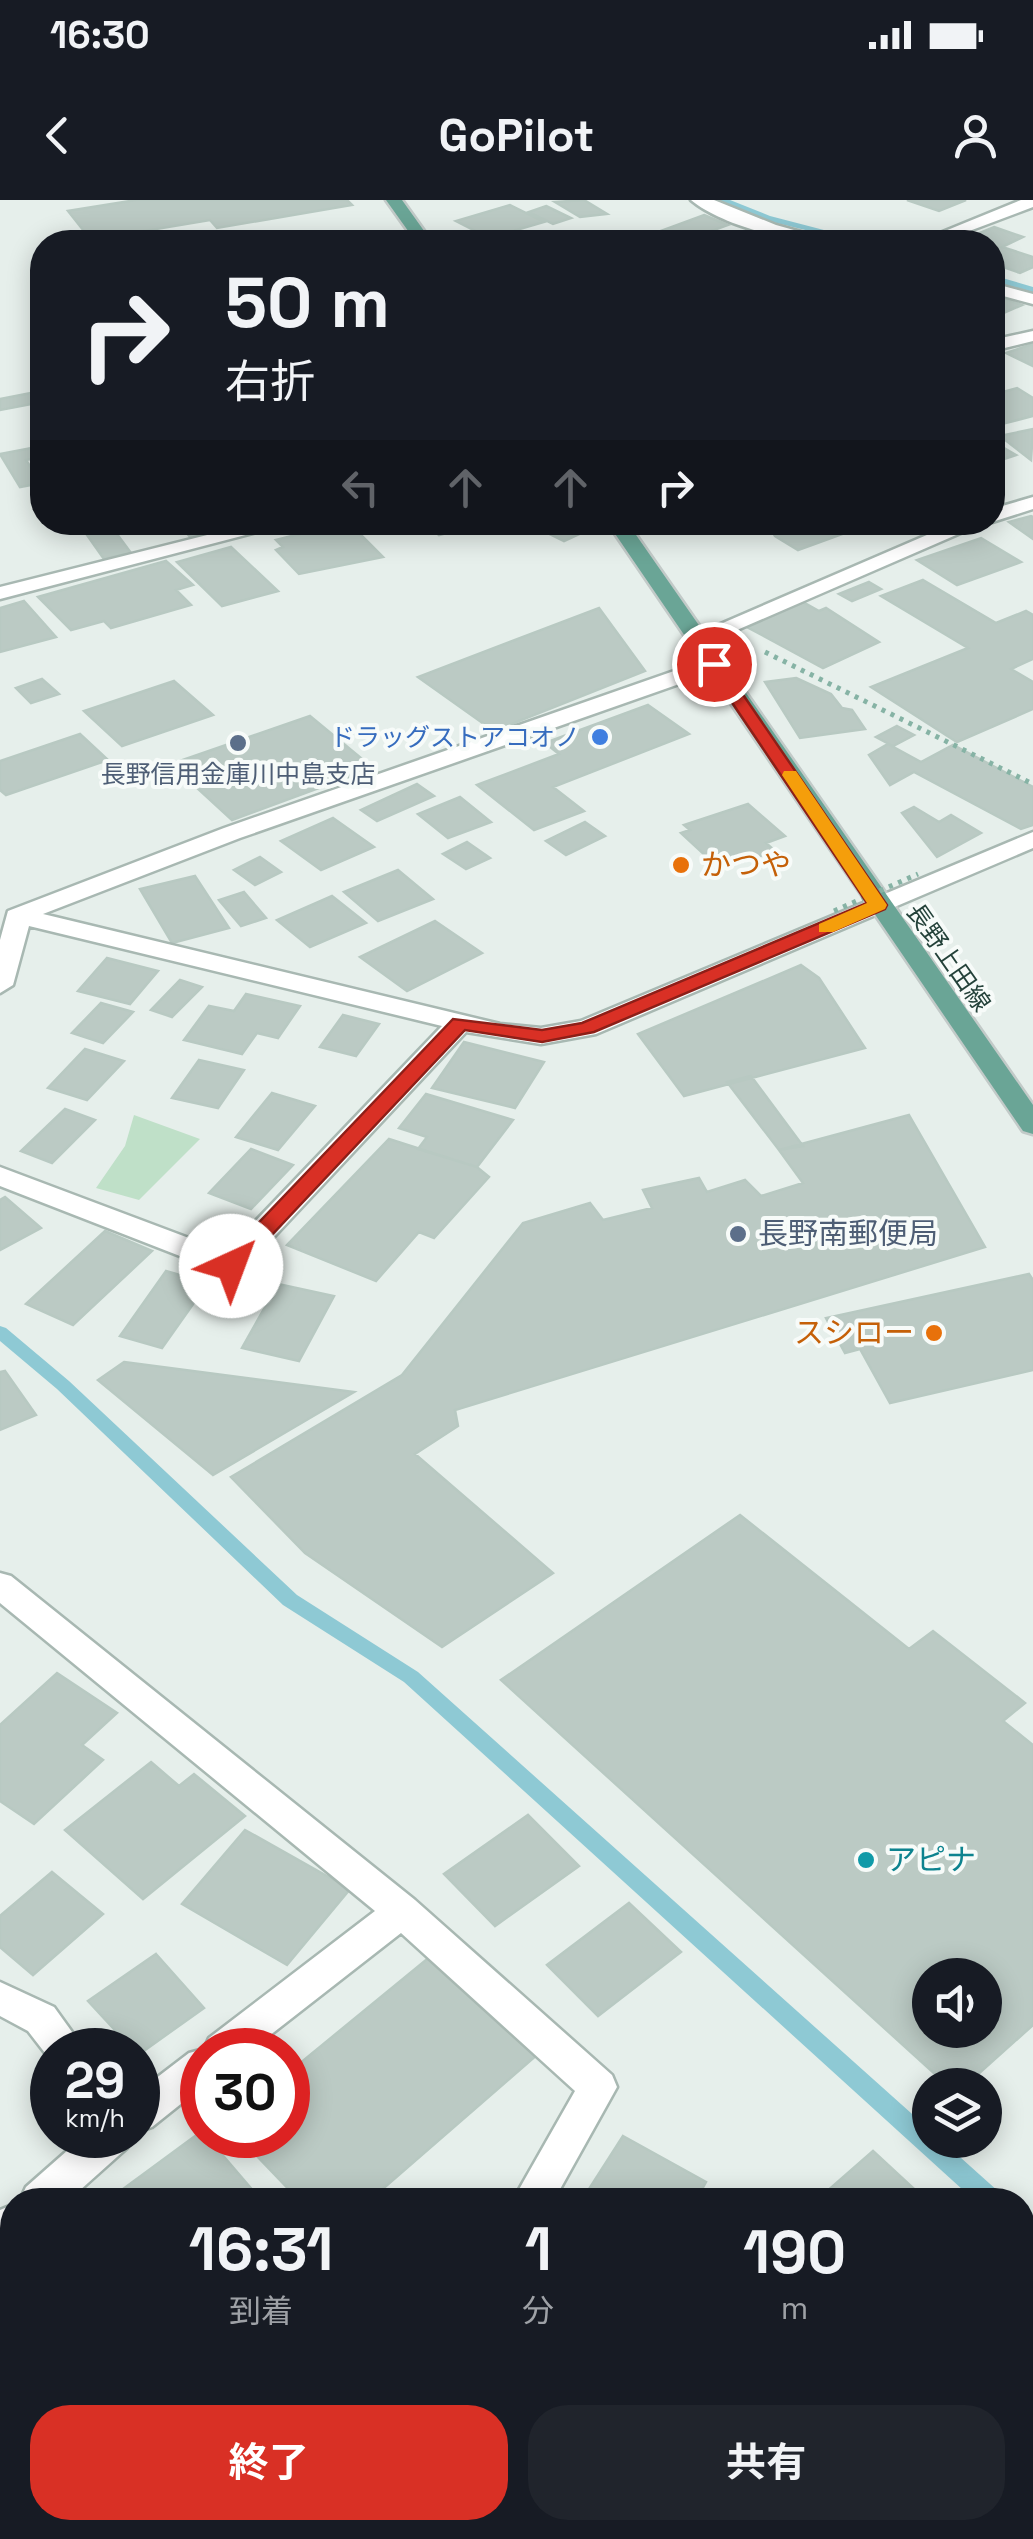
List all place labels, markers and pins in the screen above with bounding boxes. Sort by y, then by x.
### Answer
pin [672,622,757,707]
place label: ドラッグストアコオノ [330,721,580,753]
marker: ドラッグストアコオノ [589,726,611,748]
marker: 長野信用金庫川中島支店 [227,732,249,754]
place label: 長野信用金庫川中島支店 [100,758,376,790]
place label: かつや [701,845,791,884]
marker: かつや [670,854,692,876]
place label: 長野南郵便局 [758,1214,938,1253]
marker: 長野南郵便局 [727,1223,749,1245]
place label: スシロー [794,1313,914,1352]
marker: スシロー [923,1322,945,1344]
place label: アピナ [886,1840,976,1879]
marker: アピナ [855,1849,877,1871]

